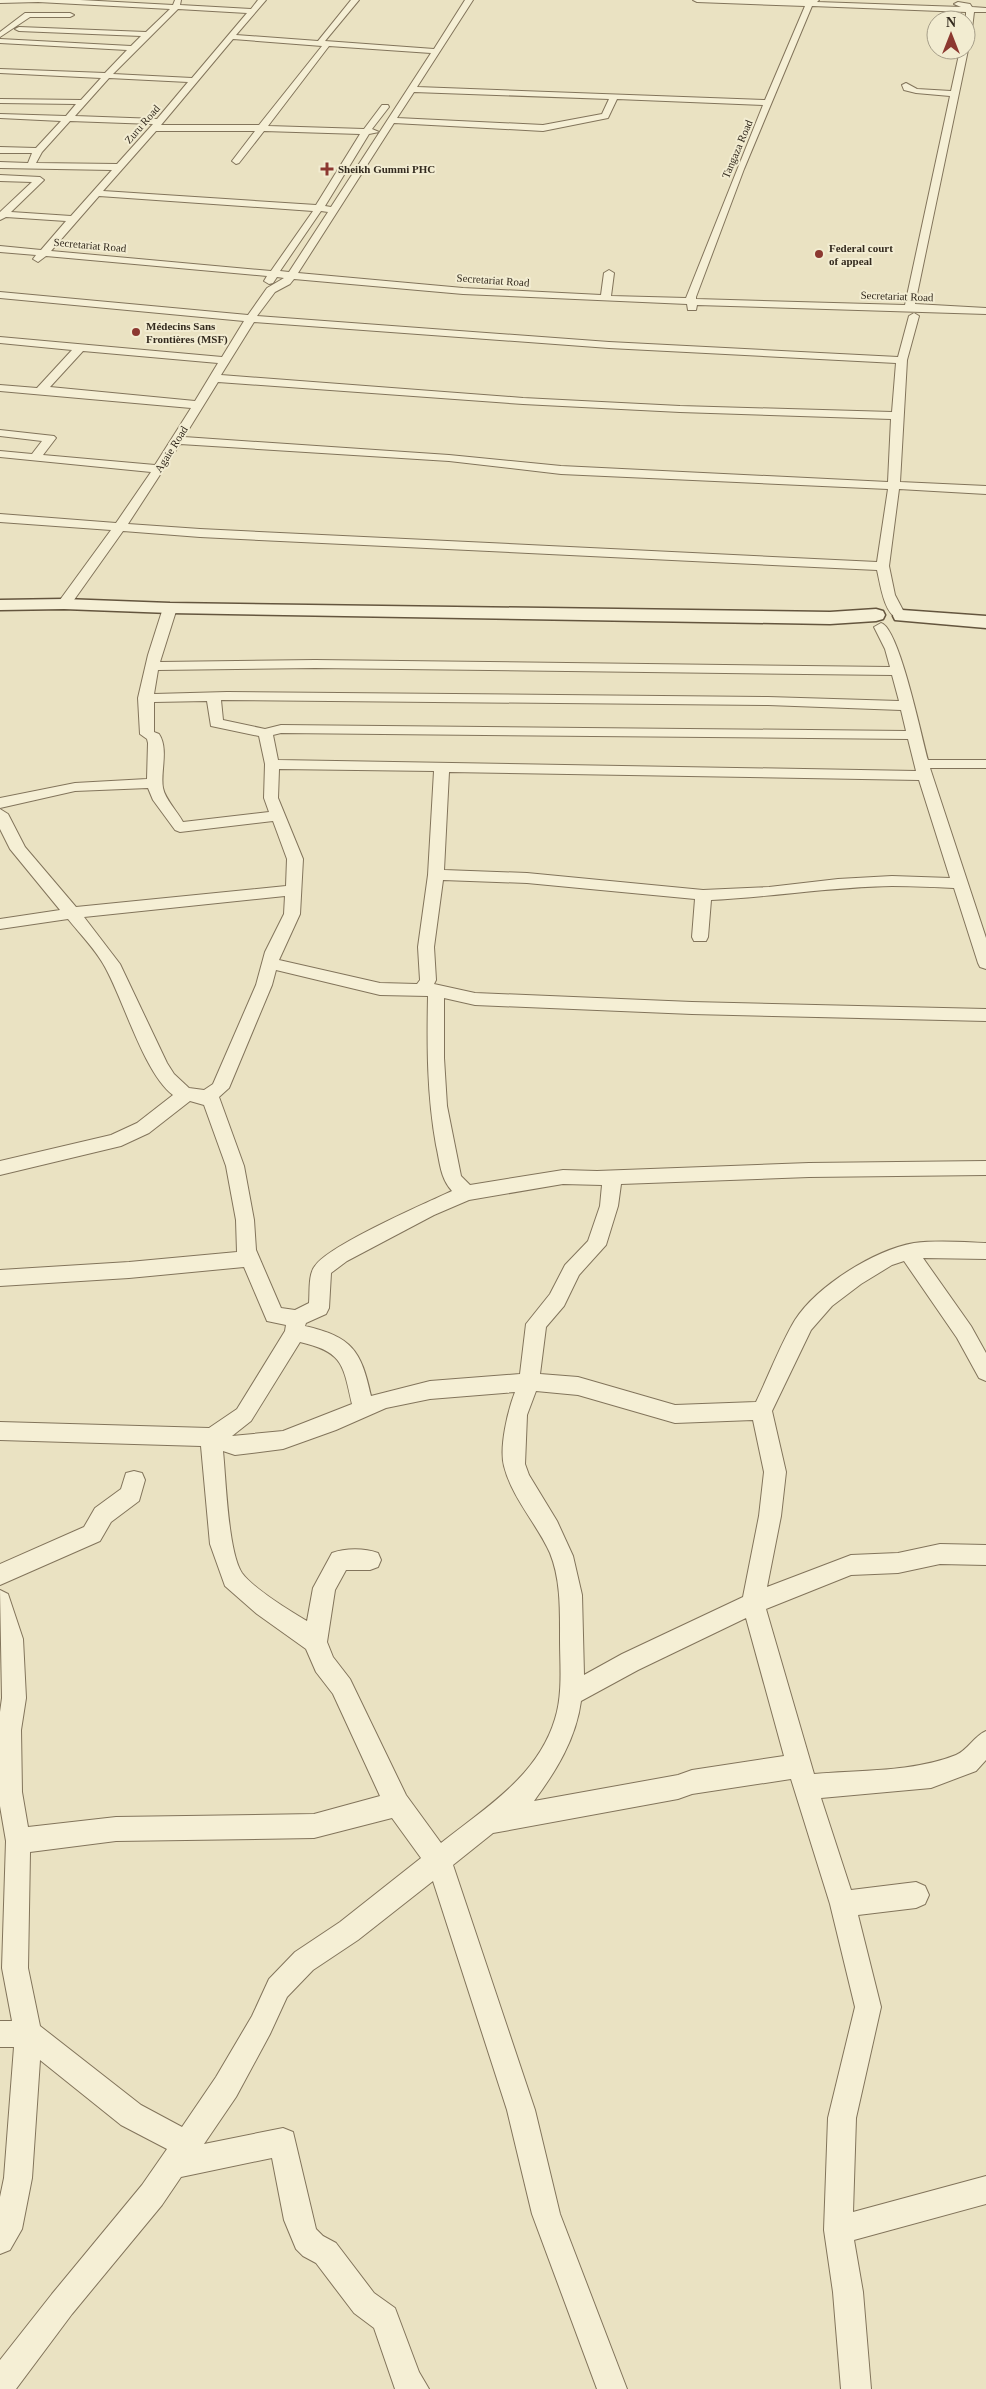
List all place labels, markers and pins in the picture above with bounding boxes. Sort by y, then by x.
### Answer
marker: Sheikh Gummi PHC [320,162,334,176]
place label: Sheikh Gummi PHC [338,163,435,175]
place label: Federal court of appeal [829,242,893,267]
marker: Federal court of appeal [813,248,825,260]
place label: Médecins Sans Frontières (MSF) [146,320,228,346]
marker: Médecins Sans Frontières (MSF) [130,326,142,338]

